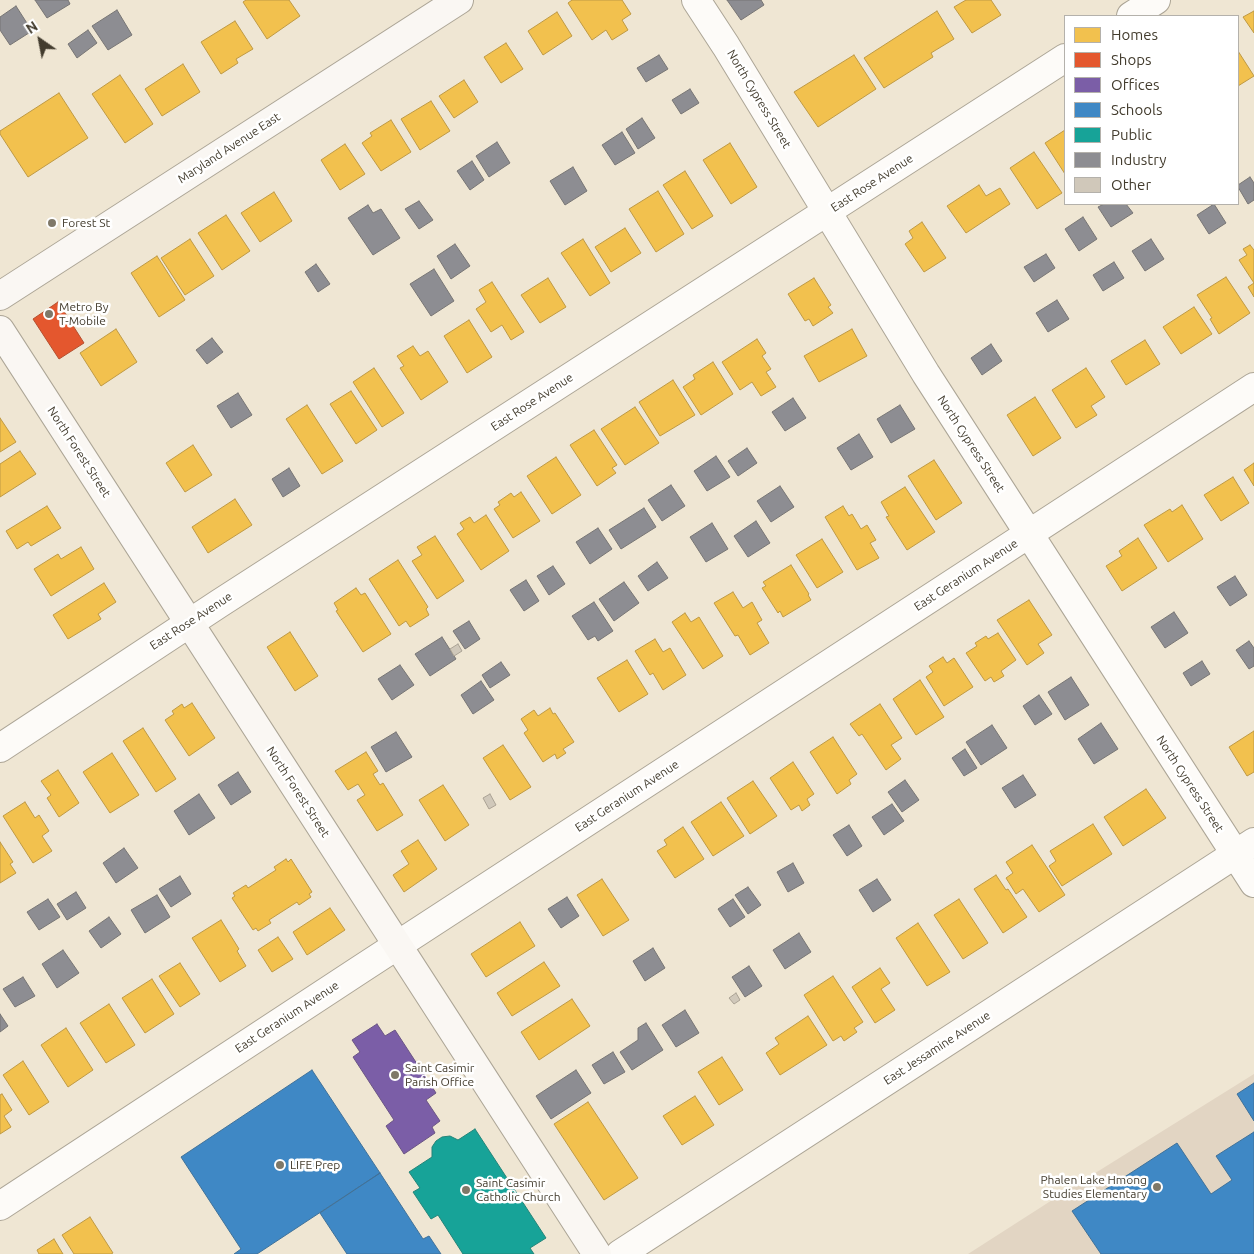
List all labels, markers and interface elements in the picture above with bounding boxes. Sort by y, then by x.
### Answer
north arrow [15,15,65,65]
legend [1064,15,1239,205]
text: N [23,18,41,37]
text: Homes [1111,26,1158,43]
street label: North Cypress Street [724,47,794,151]
text: Shops [1111,51,1152,68]
text: Offices [1111,76,1159,93]
text: Schools [1111,101,1162,118]
street label: Maryland Avenue East [175,110,283,186]
text: Public [1111,126,1152,143]
street label: East Rose Avenue [828,151,916,215]
text: Industry [1111,151,1166,168]
text: Other [1111,176,1151,193]
place label: Forest St [62,216,110,230]
marker: Forest St [46,217,58,229]
place label: Metro By T-Mobile [59,300,108,328]
marker: Metro By T-Mobile [43,308,55,320]
street label: East Rose Avenue [488,370,576,434]
street label: North Cypress Street [934,393,1008,495]
street label: North Forest Street [44,404,114,500]
street label: East Geranium Avenue [911,536,1021,614]
street label: East Rose Avenue [147,589,235,653]
street label: North Cypress Street [1153,733,1227,835]
street label: North Forest Street [263,744,333,840]
street label: East Geranium Avenue [572,757,682,835]
street label: East Geranium Avenue [232,978,342,1056]
street label: East Jessamine Avenue [881,1008,993,1088]
place label: Saint Casimir Parish Office [405,1061,474,1089]
marker: Saint Casimir Parish Office [389,1069,401,1081]
place label: LIFE Prep [290,1158,340,1172]
marker: LIFE Prep [274,1159,286,1171]
place label: Phalen Lake Hmong Studies Elementary [1040,1173,1147,1201]
place label: Saint Casimir Catholic Church [476,1176,561,1204]
marker: Phalen Lake Hmong Studies Elementary [1151,1181,1163,1193]
marker: Saint Casimir Catholic Church [460,1184,472,1196]

